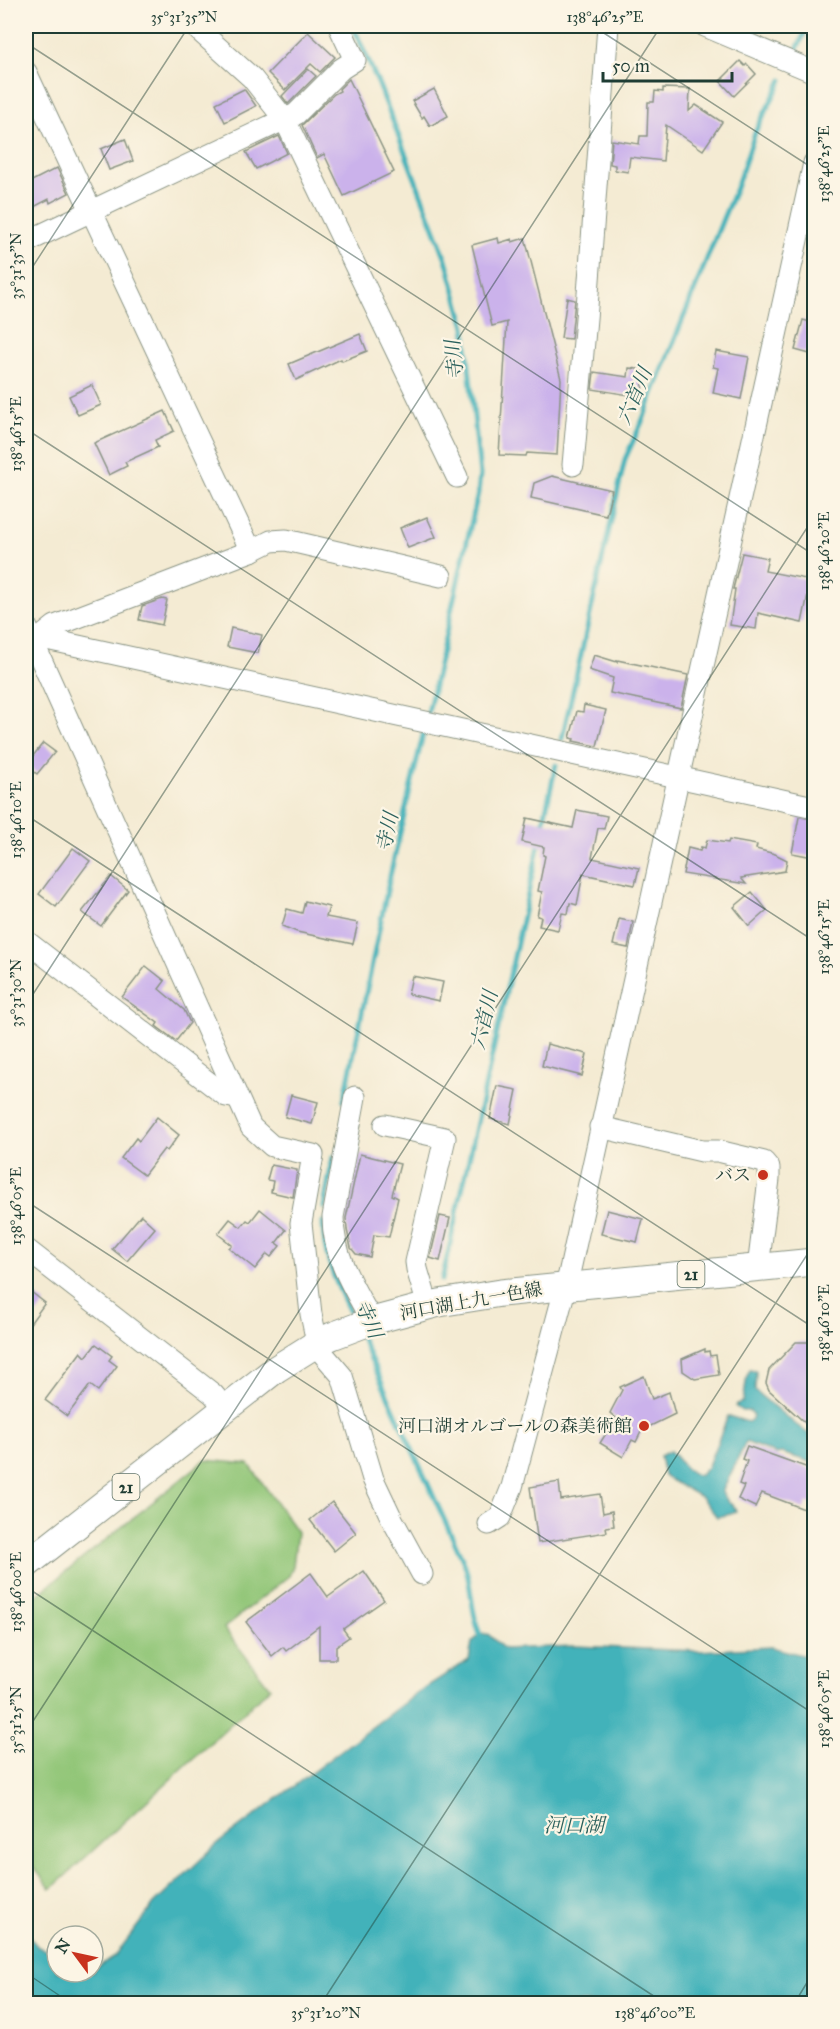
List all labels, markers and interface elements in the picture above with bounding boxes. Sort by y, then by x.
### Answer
text: 35°31'35"N [151,8,218,26]
text: 138°46'25"E [566,8,644,26]
scale bar [603,45,732,83]
text: 50 m [612,55,650,77]
text: 138°46'25"E [815,125,833,203]
text: 35°31'35"N [7,232,25,299]
water label: 寺川 [440,337,468,381]
water label: 六首川 [611,362,658,428]
text: 138°46'15"E [7,396,25,472]
text: 138°46'20"E [815,511,833,590]
text: 138°46'10"E [7,781,25,859]
water label: 寺川 [371,808,403,854]
text: 138°46'15"E [815,899,833,975]
text: 35°31'30"N [7,958,25,1027]
water label: 六首川 [466,986,503,1052]
place label: バス [715,1164,751,1186]
text: 138°46'05"E [7,1166,25,1245]
marker: バス [756,1168,770,1182]
road number: 21 [678,1261,704,1287]
street label: 河口湖上九一色線 [398,1278,544,1324]
text: 138°46'10"E [815,1284,833,1362]
water label: 寺川 [350,1296,389,1344]
place label: 河口湖オルゴールの森美術館 [398,1415,632,1437]
marker: 河口湖オルゴールの森美術館 [637,1419,651,1433]
road number: 21 [112,1474,140,1500]
text: 138°46'00"E [7,1552,25,1632]
text: 138°46'05"E [815,1669,833,1748]
text: 35°31'25"N [7,1686,25,1754]
water label: 河口湖 [544,1813,607,1837]
north arrow [45,1924,105,1984]
text: N [51,1935,75,1957]
text: 35°31'20"N [291,2004,361,2022]
text: 138°46'00"E [615,2004,695,2022]

